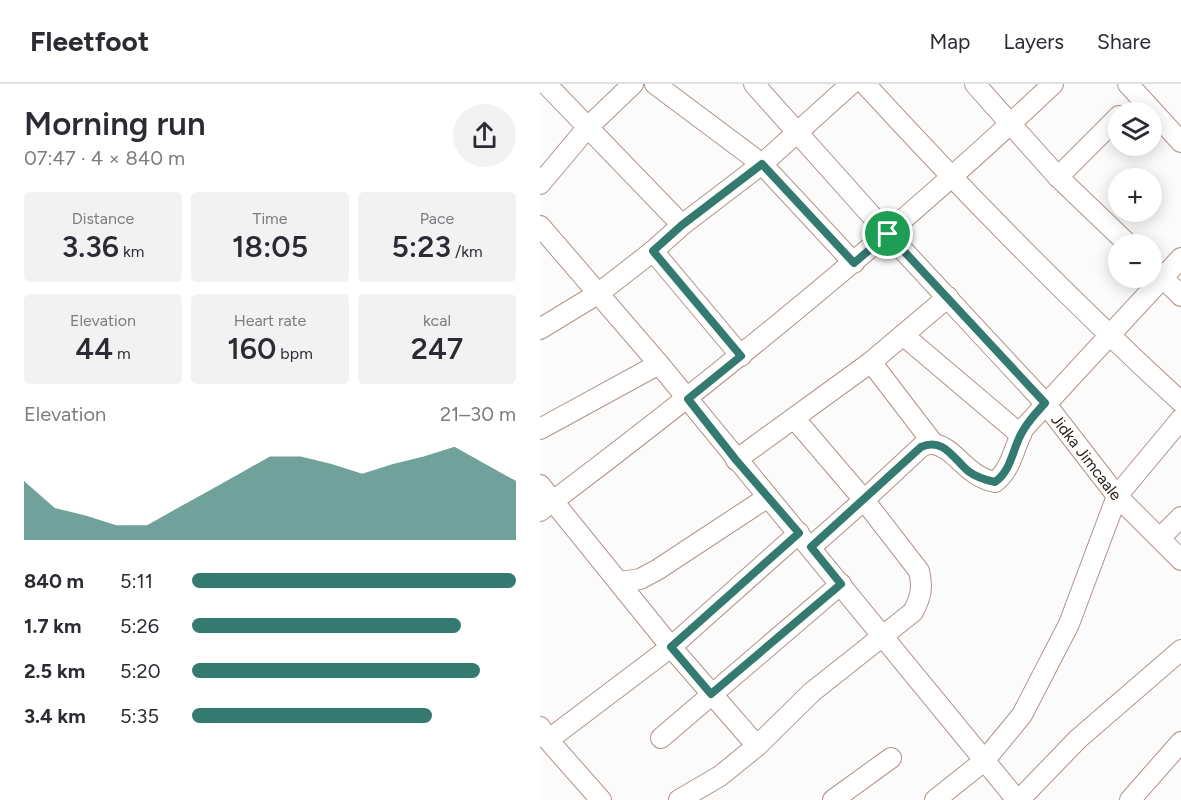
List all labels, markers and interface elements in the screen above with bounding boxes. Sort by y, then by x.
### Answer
text: Fleetfoot [30,24,149,58]
text: Map [930,29,970,54]
text: Layers [1003,29,1064,54]
text: Share [1097,29,1151,54]
map controls [1108,102,1162,288]
button: layers [1108,102,1162,156]
text: Morning run [24,104,206,143]
button: share [453,104,516,167]
text: 07:47 · 4 × 840 m [24,146,185,170]
button: + [1108,168,1162,222]
pin [862,208,913,259]
text: Distance [72,209,134,228]
text: Time [253,209,287,228]
text: Pace [420,209,454,228]
icon: arrive [871,217,904,250]
text: 3.36 [62,228,119,265]
text: 18:05 [232,228,308,265]
text: 5:23 [391,228,451,265]
button: − [1108,234,1162,288]
text: km [119,242,144,261]
text: /km [451,242,483,261]
text: Elevation [70,311,136,330]
text: Heart rate [234,311,306,330]
text: kcal [423,311,451,330]
text: 44 [75,330,113,367]
text: 160 [227,330,276,367]
text: 247 [411,330,463,367]
text: m [113,344,131,363]
text: bpm [276,344,313,363]
text: Elevation [24,402,106,426]
text: 21–30 m [440,402,516,426]
street label: Jidka Jimcaale [1047,410,1126,504]
text: 840 m [24,569,84,593]
text: 5:11 [120,569,153,593]
text: 1.7 km [24,614,81,638]
text: 5:26 [120,614,159,638]
text: 2.5 km [24,659,85,683]
text: 5:20 [120,659,161,683]
text: 3.4 km [24,704,86,728]
text: 5:35 [120,704,159,728]

